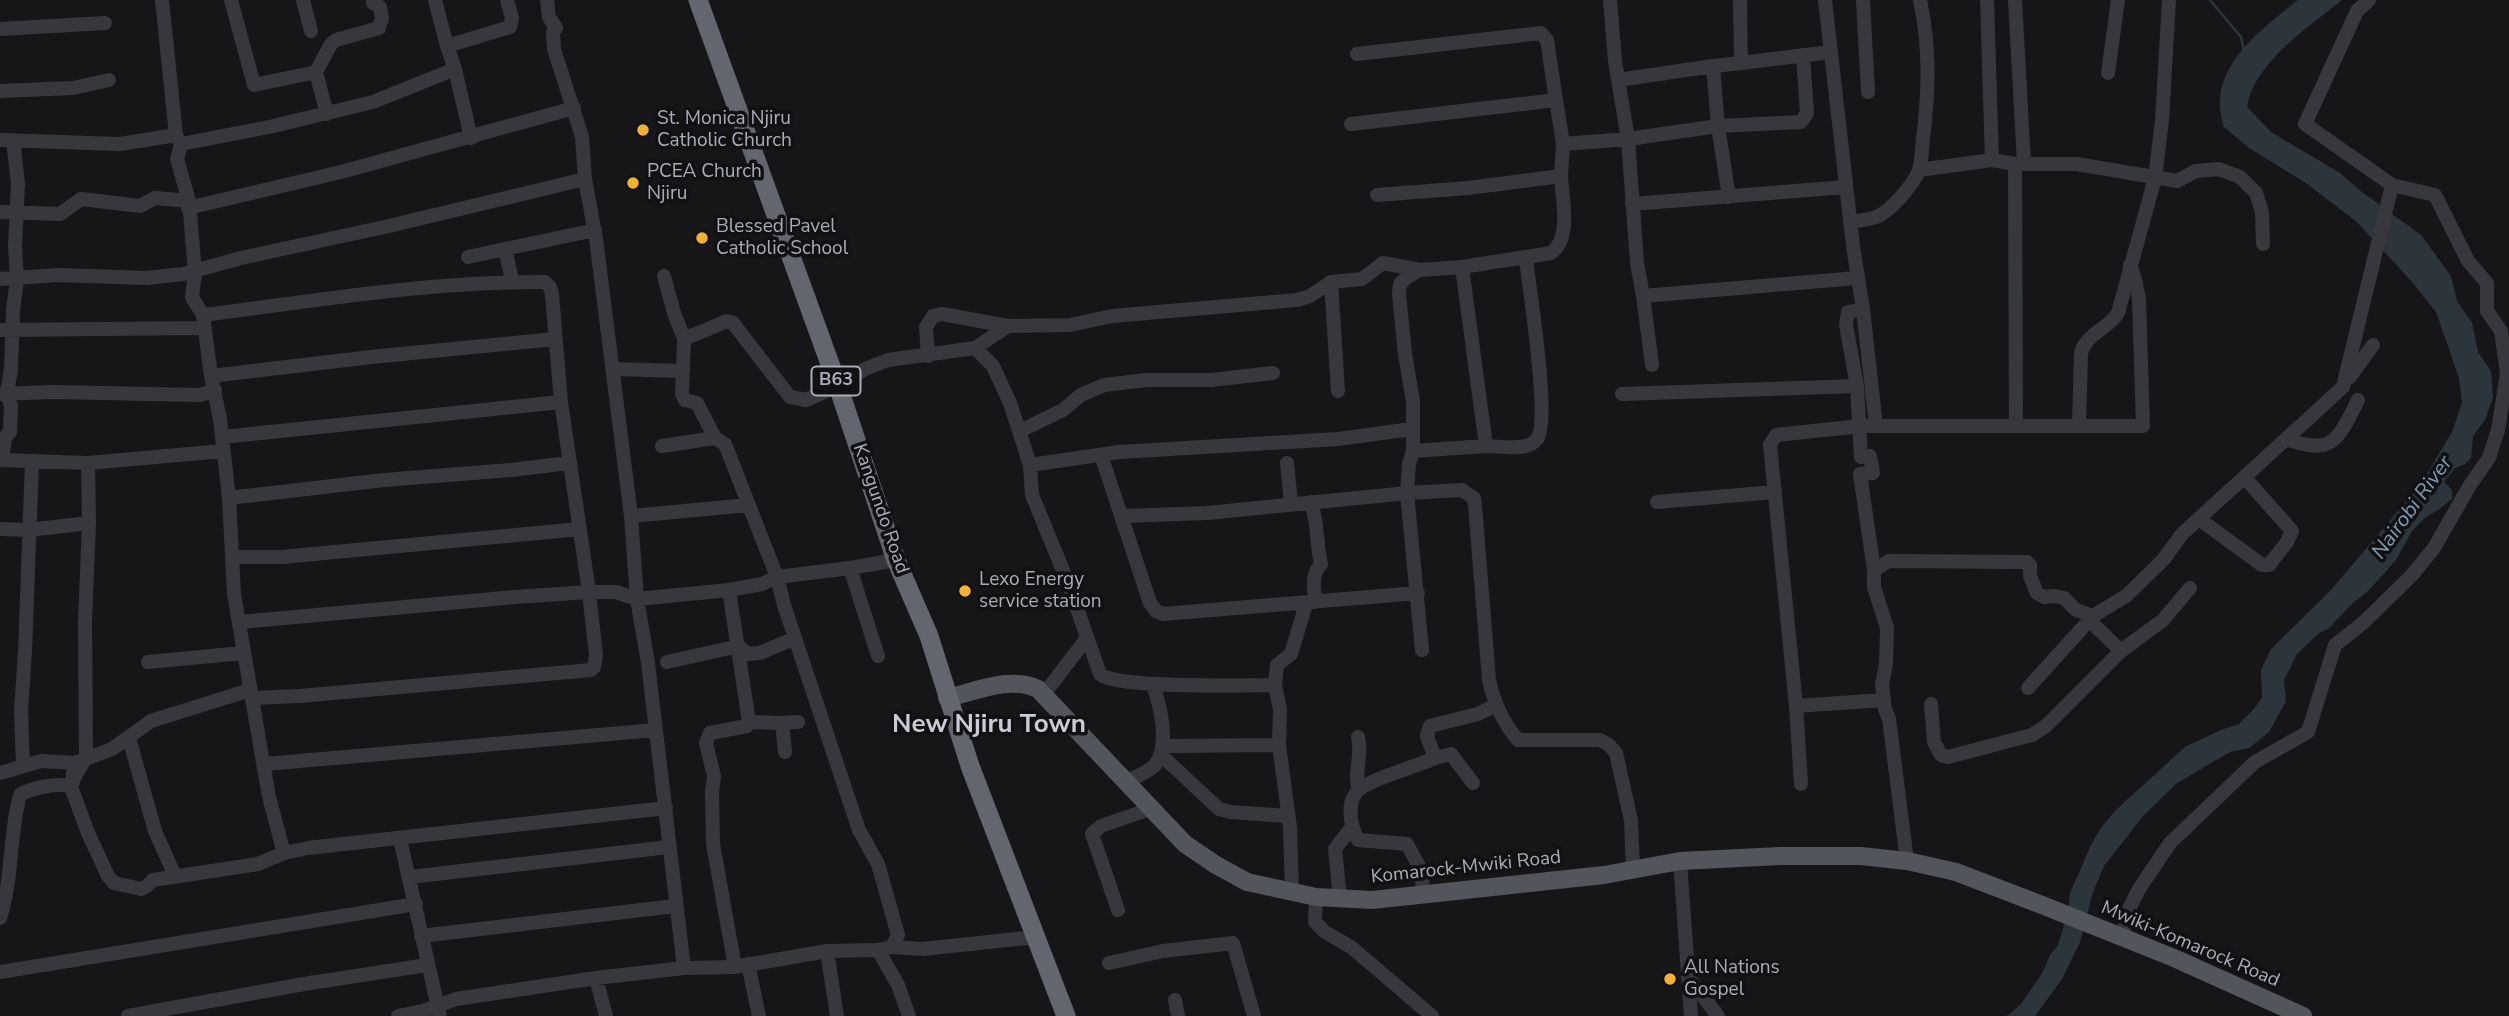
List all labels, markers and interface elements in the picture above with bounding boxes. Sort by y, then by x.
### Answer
place label: St. Monica Njiru Catholic Church [657,108,792,152]
marker: St. Monica Njiru Catholic Church [635,122,651,138]
place label: PCEA Church Njiru [647,161,762,205]
marker: PCEA Church Njiru [625,175,641,191]
place label: Blessed Pavel Catholic School [716,216,848,260]
marker: Blessed Pavel Catholic School [694,230,710,246]
road number: B63 [812,366,860,396]
street label: Kangundo Road [847,441,913,577]
water label: Nairobi River [2367,452,2459,564]
place label: Lexo Energy service station [979,569,1102,613]
marker: Lexo Energy service station [957,583,973,599]
district label: New Njiru Town [892,710,1086,742]
street label: Komarock-Mwiki Road [1370,847,1562,889]
street label: Mwiki-Komarock Road [2097,897,2283,993]
place label: All Nations Gospel [1684,957,1780,1001]
marker: All Nations Gospel [1662,971,1678,987]

